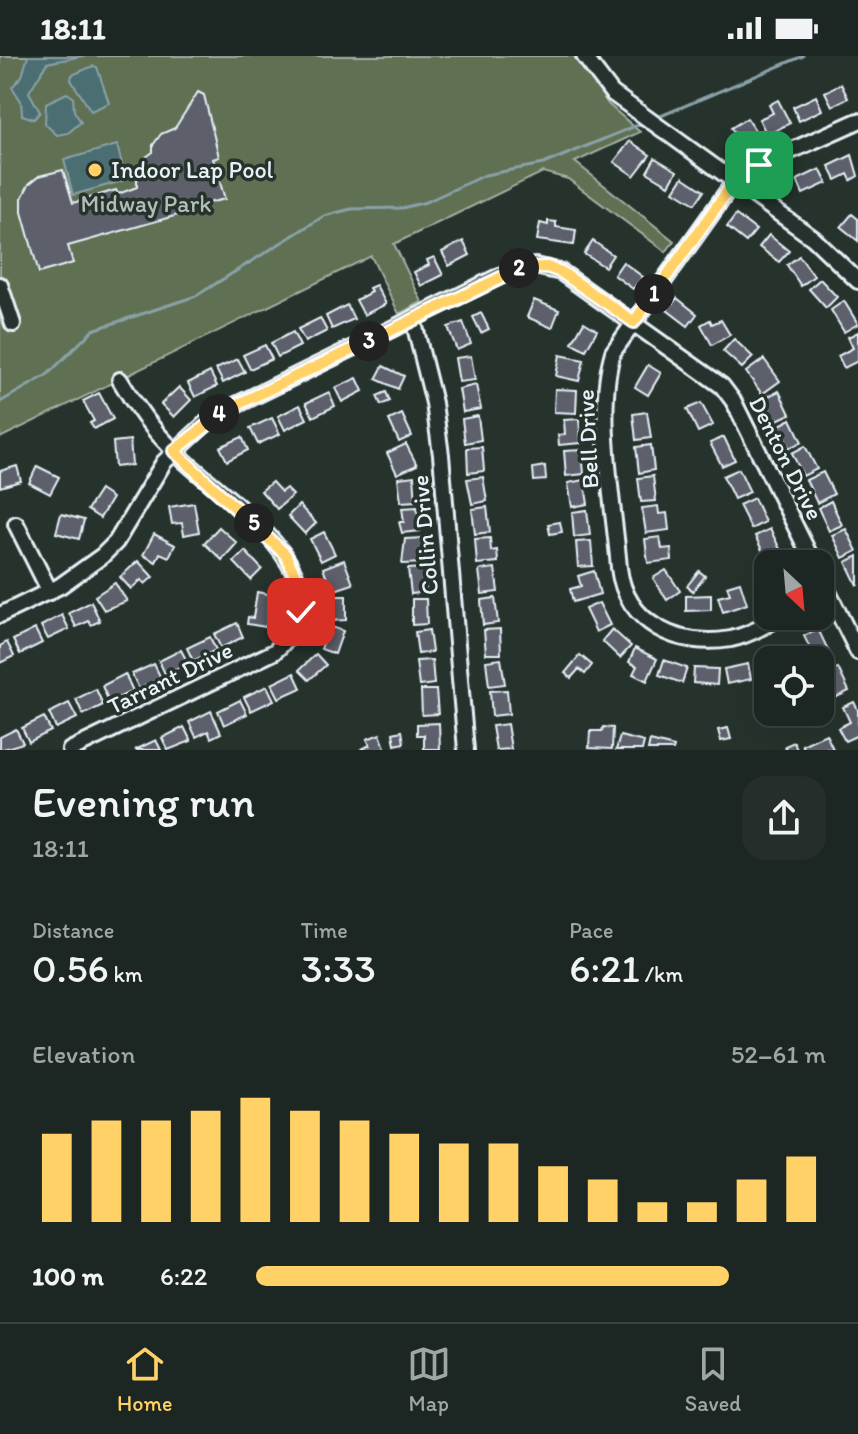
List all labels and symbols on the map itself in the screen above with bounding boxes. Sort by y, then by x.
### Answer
pin [725,131,793,199]
place label: Indoor Lap Pool [111,155,274,184]
marker: Indoor Lap Pool [86,161,104,179]
park label: Midway Park [80,189,212,218]
pin: 2 [499,248,539,288]
pin: 1 [634,274,674,314]
pin: 3 [349,321,389,361]
street label: Bell Drive [570,389,605,489]
street label: Denton Drive [743,391,830,525]
pin: 4 [199,394,239,434]
street label: Collin Drive [405,474,444,596]
pin: 5 [234,503,274,543]
north arrow [754,550,834,630]
pin [267,578,335,646]
street label: Tarrant Drive [102,635,237,720]

